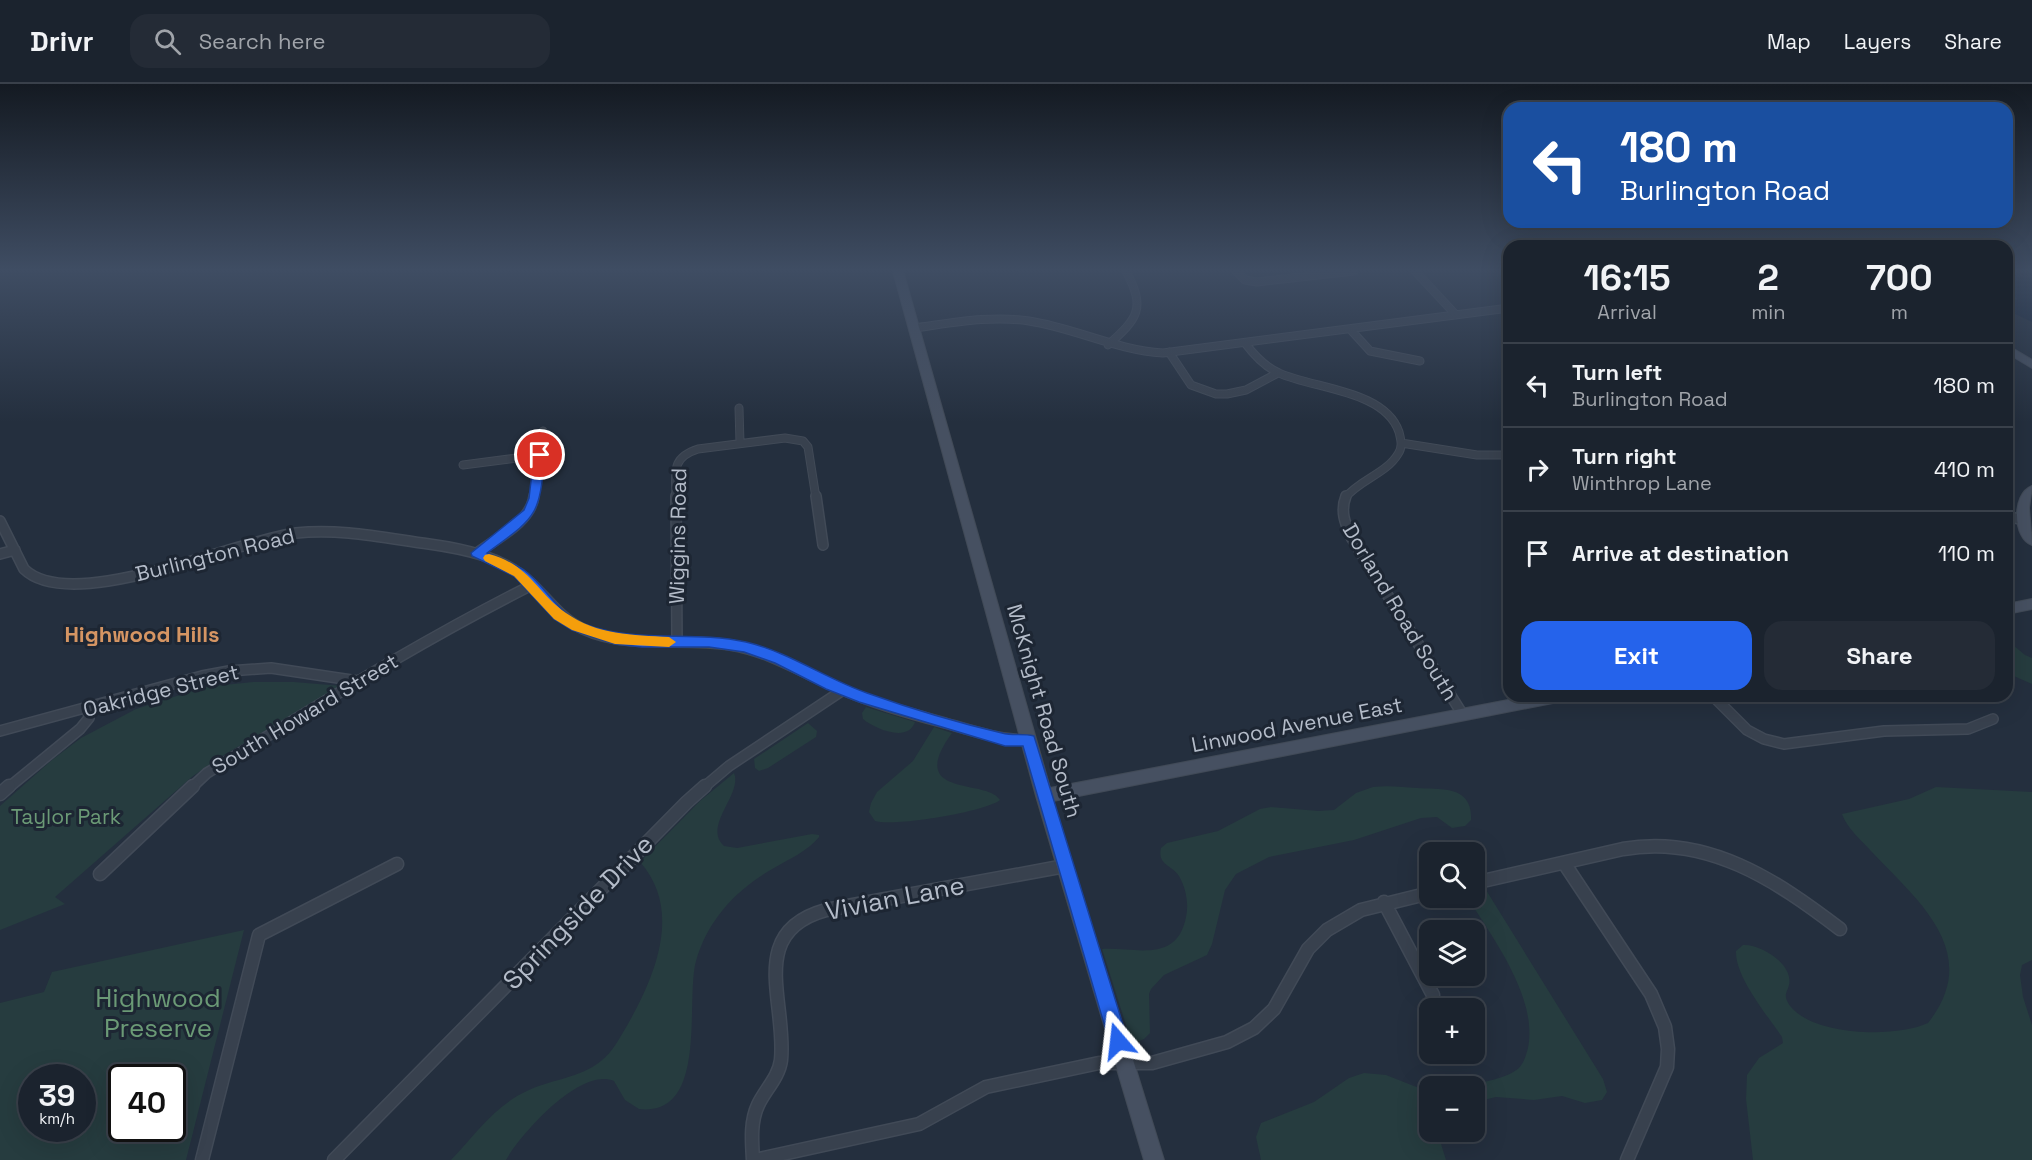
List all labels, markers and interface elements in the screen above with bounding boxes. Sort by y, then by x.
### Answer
search box [130,14,550,68]
text: Drivr [30,23,94,59]
icon: search [151,25,184,58]
text: Search here [199,27,325,55]
text: Map [1767,28,1811,55]
text: Layers [1844,28,1911,55]
text: Share [1944,28,2002,55]
text: 180 m [1620,121,1738,174]
icon: left [1521,126,1599,204]
text: Burlington Road [1620,173,1830,208]
text: 16:15 [1584,255,1671,301]
text: 2 [1758,255,1779,301]
text: 700 [1866,255,1932,301]
text: Arrival [1597,299,1657,325]
text: min [1751,299,1786,325]
text: m [1891,299,1908,325]
text: Turn left [1572,358,1662,386]
icon: left [1521,369,1554,402]
text: 180 m [1933,371,1995,399]
text: Burlington Road [1572,386,1728,412]
pin [514,429,565,480]
icon: arrive [523,438,556,471]
text: Turn right [1572,442,1677,470]
icon: right [1521,453,1554,486]
text: 410 m [1934,455,1995,483]
street label: Wiggins Road [663,468,692,604]
text: Winthrop Lane [1572,470,1712,496]
street label: Dorland Road South [1337,518,1464,705]
street label: Burlington Road [132,522,297,587]
icon: arrive [1521,537,1554,570]
text: Arrive at destination [1572,539,1789,567]
text: 110 m [1938,539,1995,567]
street label: McKnight Road South [1001,601,1088,821]
district label: Highwood Hills [64,620,220,648]
button: Exit [1521,621,1752,690]
button: Share [1764,621,1995,690]
street label: South Howard Street [207,647,403,780]
street label: Oakridge Street [80,658,242,723]
street label: Linwood Avenue East [1189,691,1405,758]
park label: Taylor Park [11,803,121,830]
street label: Springside Drive [495,827,661,997]
map controls [1419,842,1485,1142]
button: search [1419,842,1485,908]
street label: Vivian Lane [823,868,967,928]
button: layers [1419,920,1485,986]
park label: Highwood Preserve [95,981,221,1045]
button: + [1419,998,1485,1064]
position arrow [1086,1009,1150,1073]
speed limit sign: 40 [108,1064,186,1142]
text: 39 [39,1076,75,1115]
button: − [1419,1076,1485,1142]
text: km/h [39,1109,75,1128]

